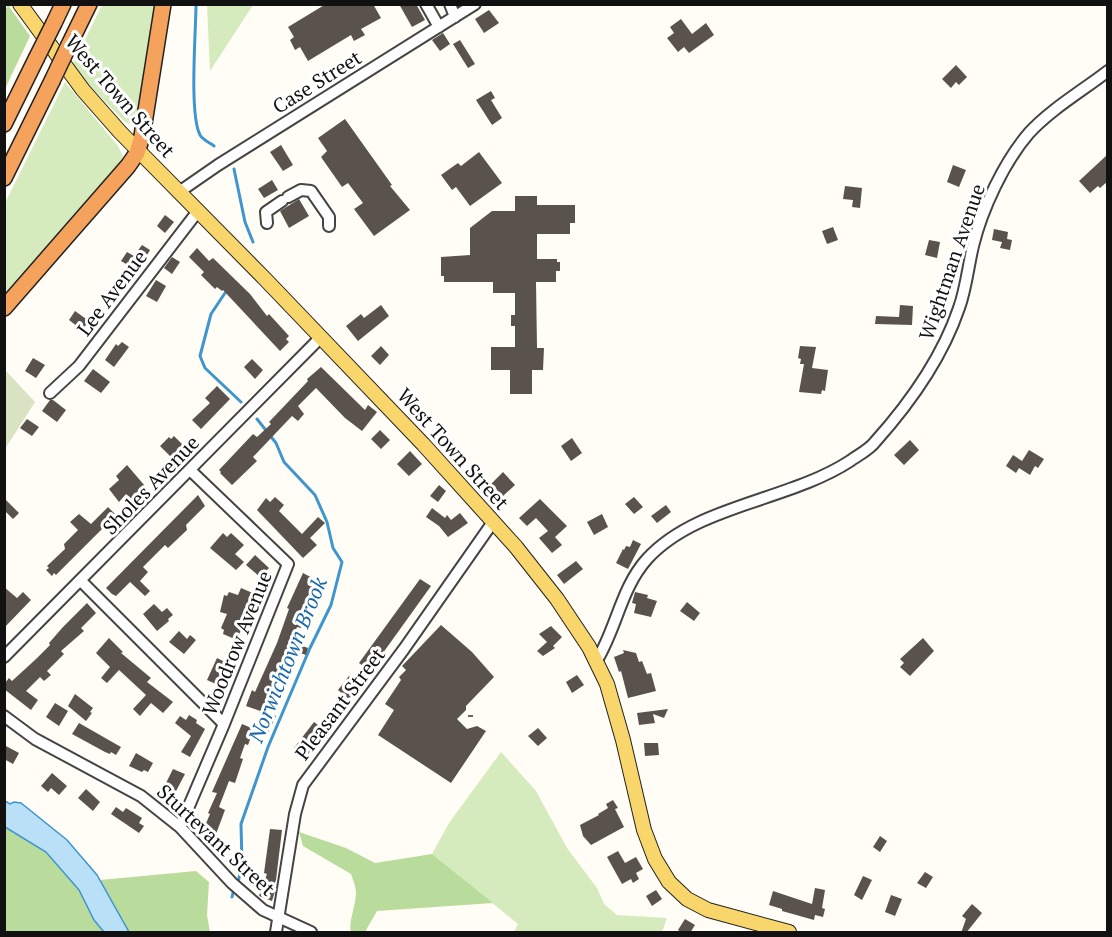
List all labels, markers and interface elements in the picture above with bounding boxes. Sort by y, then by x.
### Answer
street label: West Town Street [59,28,182,163]
street label: Case Street [267,43,367,119]
street label: Wightman Avenue [912,180,991,344]
street label: Lee Avenue [70,244,153,341]
street label: West Town Street [391,382,516,516]
street label: Sholes Avenue [96,429,205,540]
street label: Woodrow Avenue [195,567,278,719]
water label: Norwichtown Brook [241,572,333,747]
street label: Pleasant Street [288,641,391,765]
street label: Sturtevant Street [151,778,282,902]

